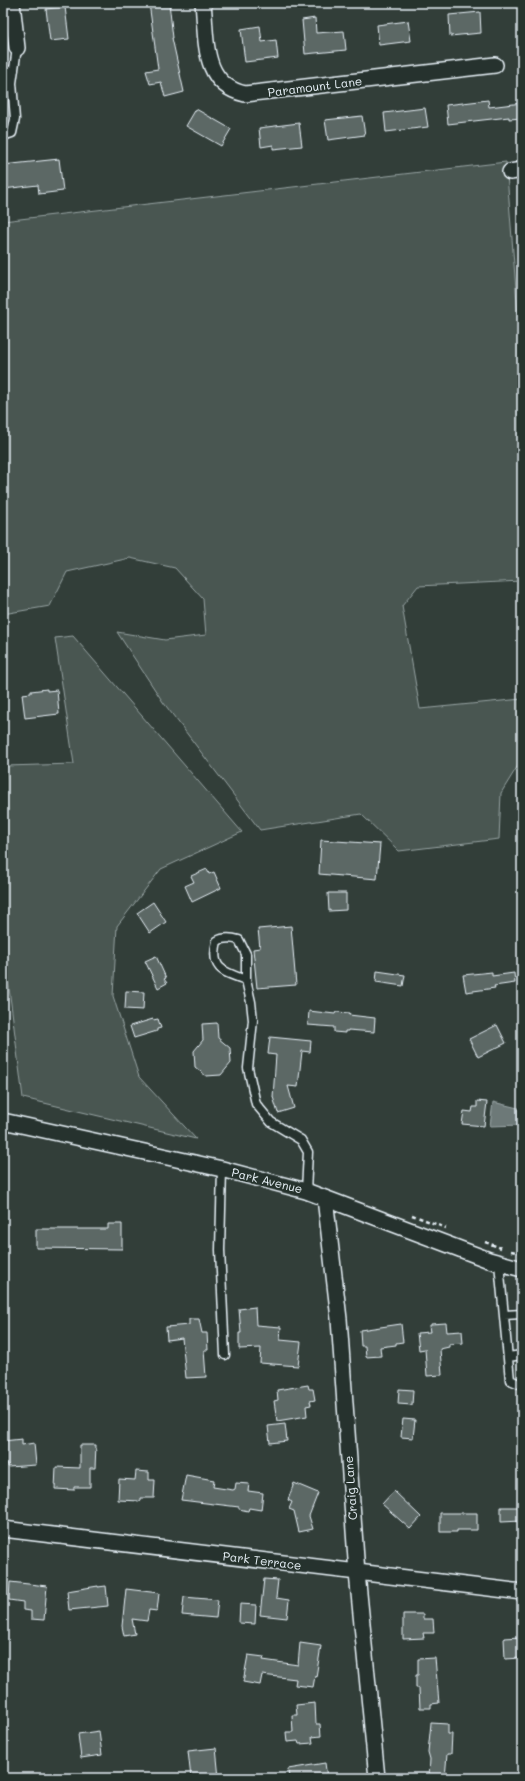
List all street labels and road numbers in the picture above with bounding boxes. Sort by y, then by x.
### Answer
street label: Paramount Lane [267,72,363,100]
street label: Park Avenue [230,1163,304,1197]
street label: Craig Lane [340,1455,360,1521]
street label: Park Terrace [222,1547,302,1573]

